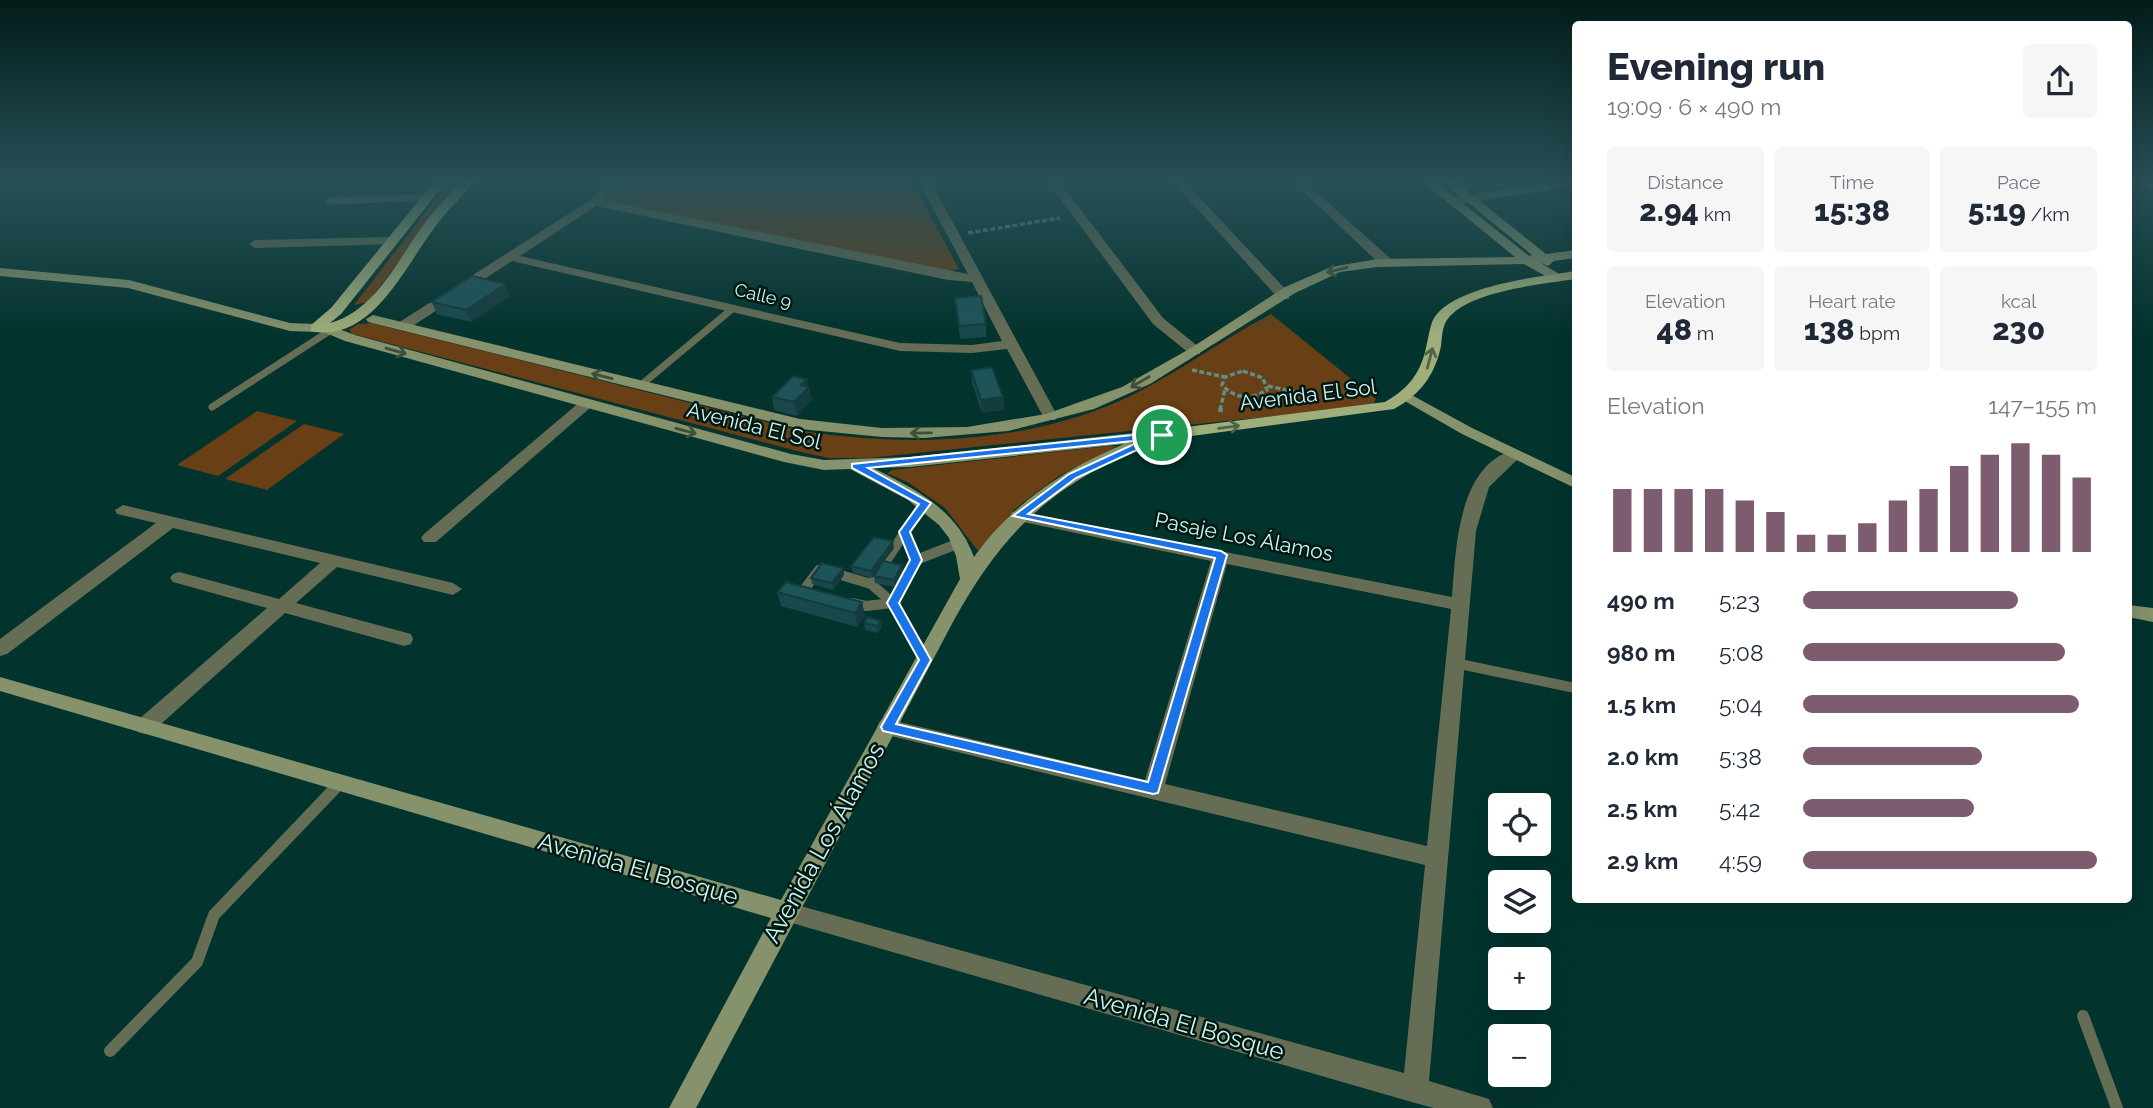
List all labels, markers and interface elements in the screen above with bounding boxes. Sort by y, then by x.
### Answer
text: Evening run [1607,44,1825,89]
button: share [2023,44,2097,118]
text: 19:09 · 6 × 490 m [1607,93,1782,120]
text: Distance [1647,171,1723,193]
text: Time [1830,171,1874,193]
text: Pace [1997,171,2040,193]
text: 2.94 [1639,193,1699,228]
text: 15:38 [1814,193,1890,228]
text: 5:19 [1968,193,2026,228]
text: km [1699,203,1731,225]
text: /km [2026,203,2070,225]
one-way arrow [1327,264,1349,277]
street label: Calle 9 [733,279,794,312]
text: Elevation [1645,290,1726,312]
text: Heart rate [1808,290,1896,312]
text: kcal [2001,290,2036,312]
text: 48 [1656,312,1692,347]
text: 138 [1804,312,1855,347]
text: 230 [1992,312,2045,347]
text: m [1692,322,1714,344]
text: bpm [1855,322,1900,344]
one-way arrow [385,345,407,358]
one-way arrow [1424,348,1437,370]
one-way arrow [591,369,614,382]
street label: Avenida El Sol [1238,374,1378,415]
one-way arrow [1131,375,1151,389]
text: Elevation [1607,392,1705,419]
text: 147–155 m [1988,392,2097,419]
street label: Avenida El Sol [684,397,824,454]
pin [1132,405,1192,465]
icon: arrive [1143,416,1181,454]
one-way arrow [1218,420,1240,433]
one-way arrow [675,425,697,438]
one-way arrow [910,427,933,440]
street label: Pasaje Los Álamos [1153,507,1335,566]
text: 490 m [1607,587,1675,614]
text: 5:23 [1719,587,1760,614]
text: 980 m [1607,639,1676,666]
text: 5:08 [1719,639,1764,666]
text: 1.5 km [1607,691,1676,718]
text: 5:04 [1719,691,1763,718]
street label: Avenida Los Álamos [757,738,891,948]
text: 2.0 km [1607,743,1679,770]
text: 5:38 [1719,743,1762,770]
map controls [1488,793,1551,1087]
button: locate [1488,793,1551,856]
text: 2.5 km [1607,795,1678,822]
text: 5:42 [1719,795,1760,822]
street label: Avenida El Bosque [535,826,742,911]
text: 2.9 km [1607,847,1678,874]
text: 4:59 [1719,847,1762,874]
button: layers [1488,870,1551,933]
button: + [1488,947,1551,1010]
street label: Avenida El Bosque [1081,981,1288,1066]
button: − [1488,1024,1551,1087]

